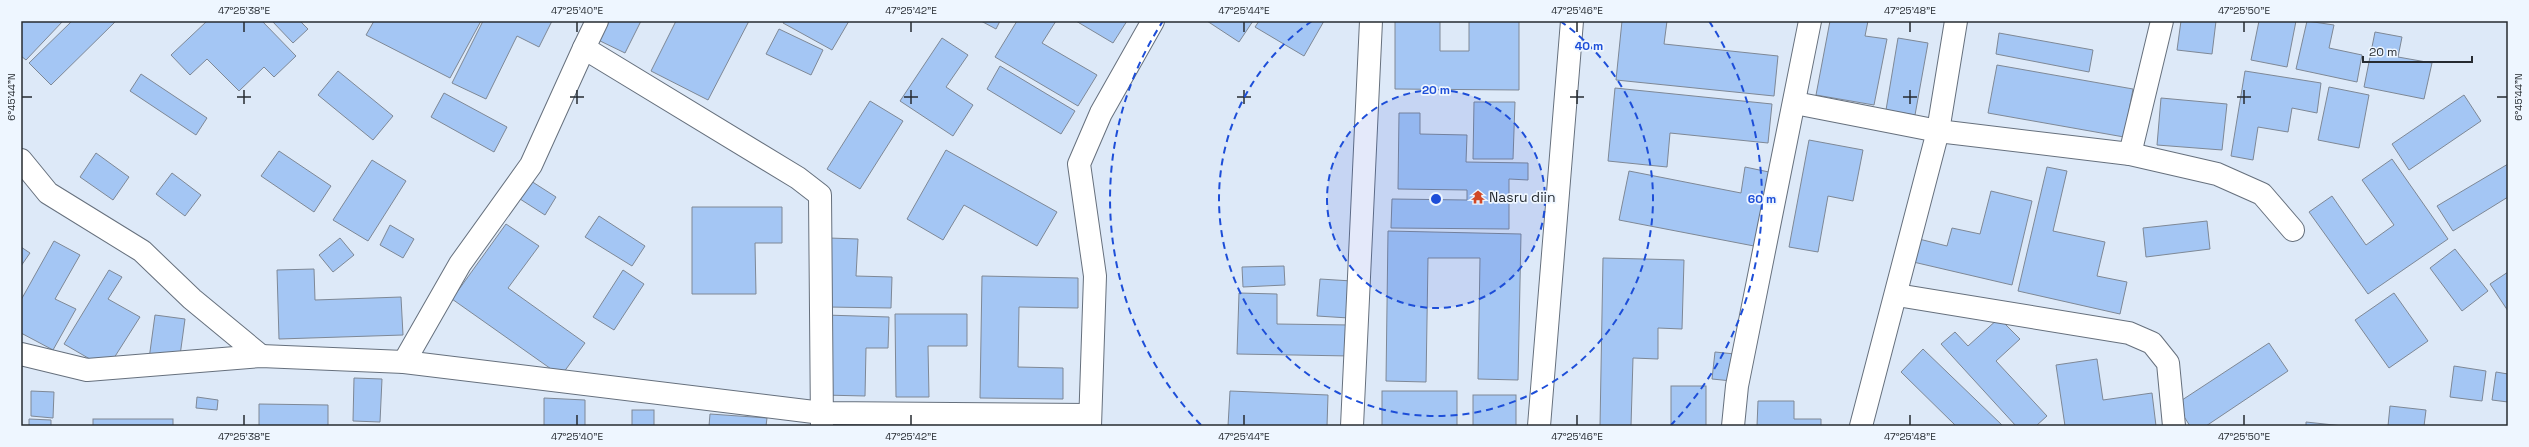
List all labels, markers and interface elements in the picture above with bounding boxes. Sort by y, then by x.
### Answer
text: 47°25'38"E [218,4,270,17]
text: 47°25'40"E [551,4,603,17]
text: 47°25'42"E [885,4,937,17]
text: 47°25'44"E [1218,4,1270,17]
text: 47°25'46"E [1551,4,1603,17]
text: 47°25'48"E [1884,4,1936,17]
text: 47°25'50"E [2218,4,2270,17]
text: 40 m [1575,38,1603,54]
scale bar [2363,38,2472,64]
text: 20 m [2369,44,2397,60]
text: 6°45'44"N [5,73,18,121]
text: 6°45'44"N [2512,73,2525,121]
text: 20 m [1422,82,1450,98]
place label: Nasru diin [1489,188,1556,206]
temple icon: Nasru diin [1470,189,1486,205]
text: 60 m [1748,191,1776,207]
centre of rings [1429,192,1443,206]
text: 47°25'38"E [218,430,270,443]
text: 47°25'40"E [551,430,603,443]
text: 47°25'42"E [885,430,937,443]
text: 47°25'44"E [1218,430,1270,443]
text: 47°25'46"E [1551,430,1603,443]
text: 47°25'48"E [1884,430,1936,443]
text: 47°25'50"E [2218,430,2270,443]

